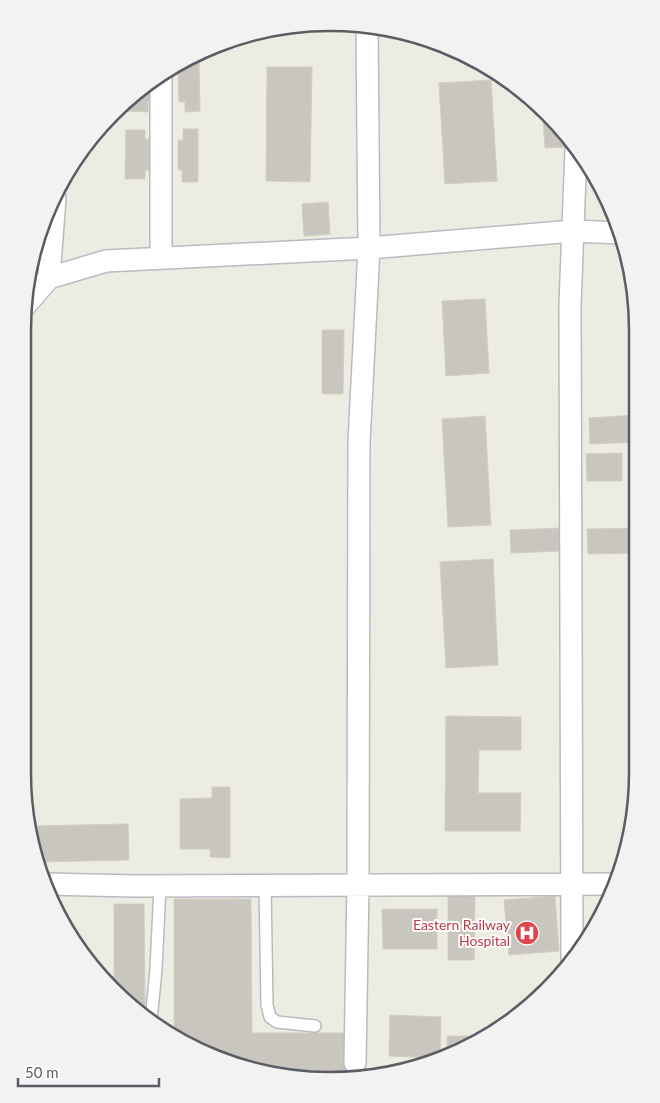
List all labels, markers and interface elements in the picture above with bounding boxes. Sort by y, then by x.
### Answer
place label: Eastern Railway Hospital [413,916,511,949]
hospital icon: Eastern Railway Hospital [514,920,540,946]
scale bar [18,1056,159,1088]
text: 50 m [25,1063,59,1081]

